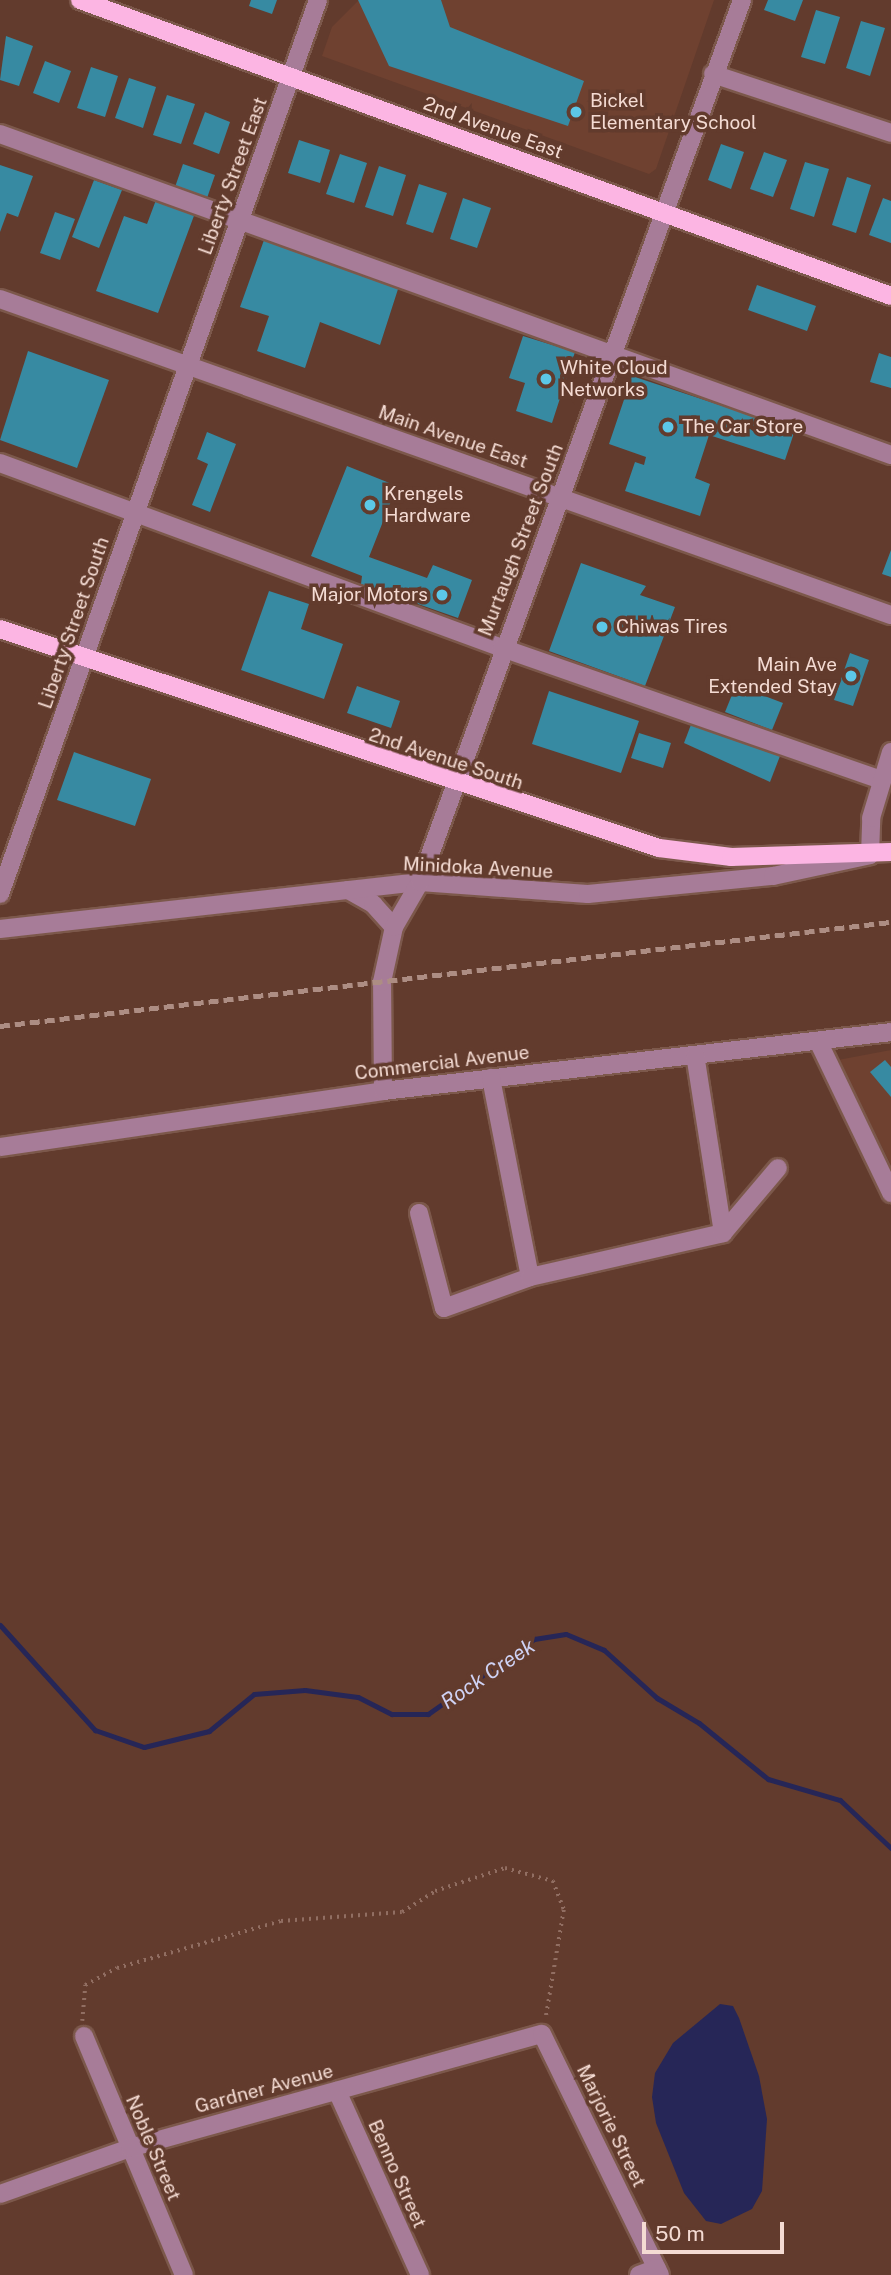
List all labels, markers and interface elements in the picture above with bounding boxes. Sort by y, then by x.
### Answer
place label: Bickel Elementary School [590,90,757,134]
street label: 2nd Avenue East [420,92,566,164]
street label: Liberty Street East [194,94,272,258]
marker: Bickel Elementary School [568,104,584,120]
place label: White Cloud Networks [560,357,668,401]
marker: White Cloud Networks [538,371,554,387]
street label: Main Avenue East [375,401,531,473]
place label: The Car Store [682,416,803,438]
marker: The Car Store [660,419,676,435]
street label: Murtaugh Street South [474,441,568,639]
place label: Krengels Hardware [384,483,471,527]
marker: Krengels Hardware [362,497,378,513]
street label: Liberty Street South [34,534,114,712]
place label: Major Motors [311,584,428,606]
marker: Major Motors [434,587,450,603]
place label: Chiwas Tires [616,616,728,638]
marker: Chiwas Tires [594,619,610,635]
place label: Main Ave Extended Stay [708,654,837,698]
marker: Main Ave Extended Stay [843,668,859,684]
street label: 2nd Avenue South [366,723,526,795]
street label: Minidoka Avenue [402,853,554,883]
street label: Commercial Avenue [353,1041,531,1085]
water label: Rock Creek [436,1633,540,1715]
street label: Gardner Avenue [192,2060,336,2118]
street label: Marjorie Street [572,2061,650,2191]
street label: Noble Street [121,2092,185,2204]
street label: Benno Street [363,2116,431,2232]
scale bar [646,2208,788,2252]
text: 50 m [655,2221,705,2246]

